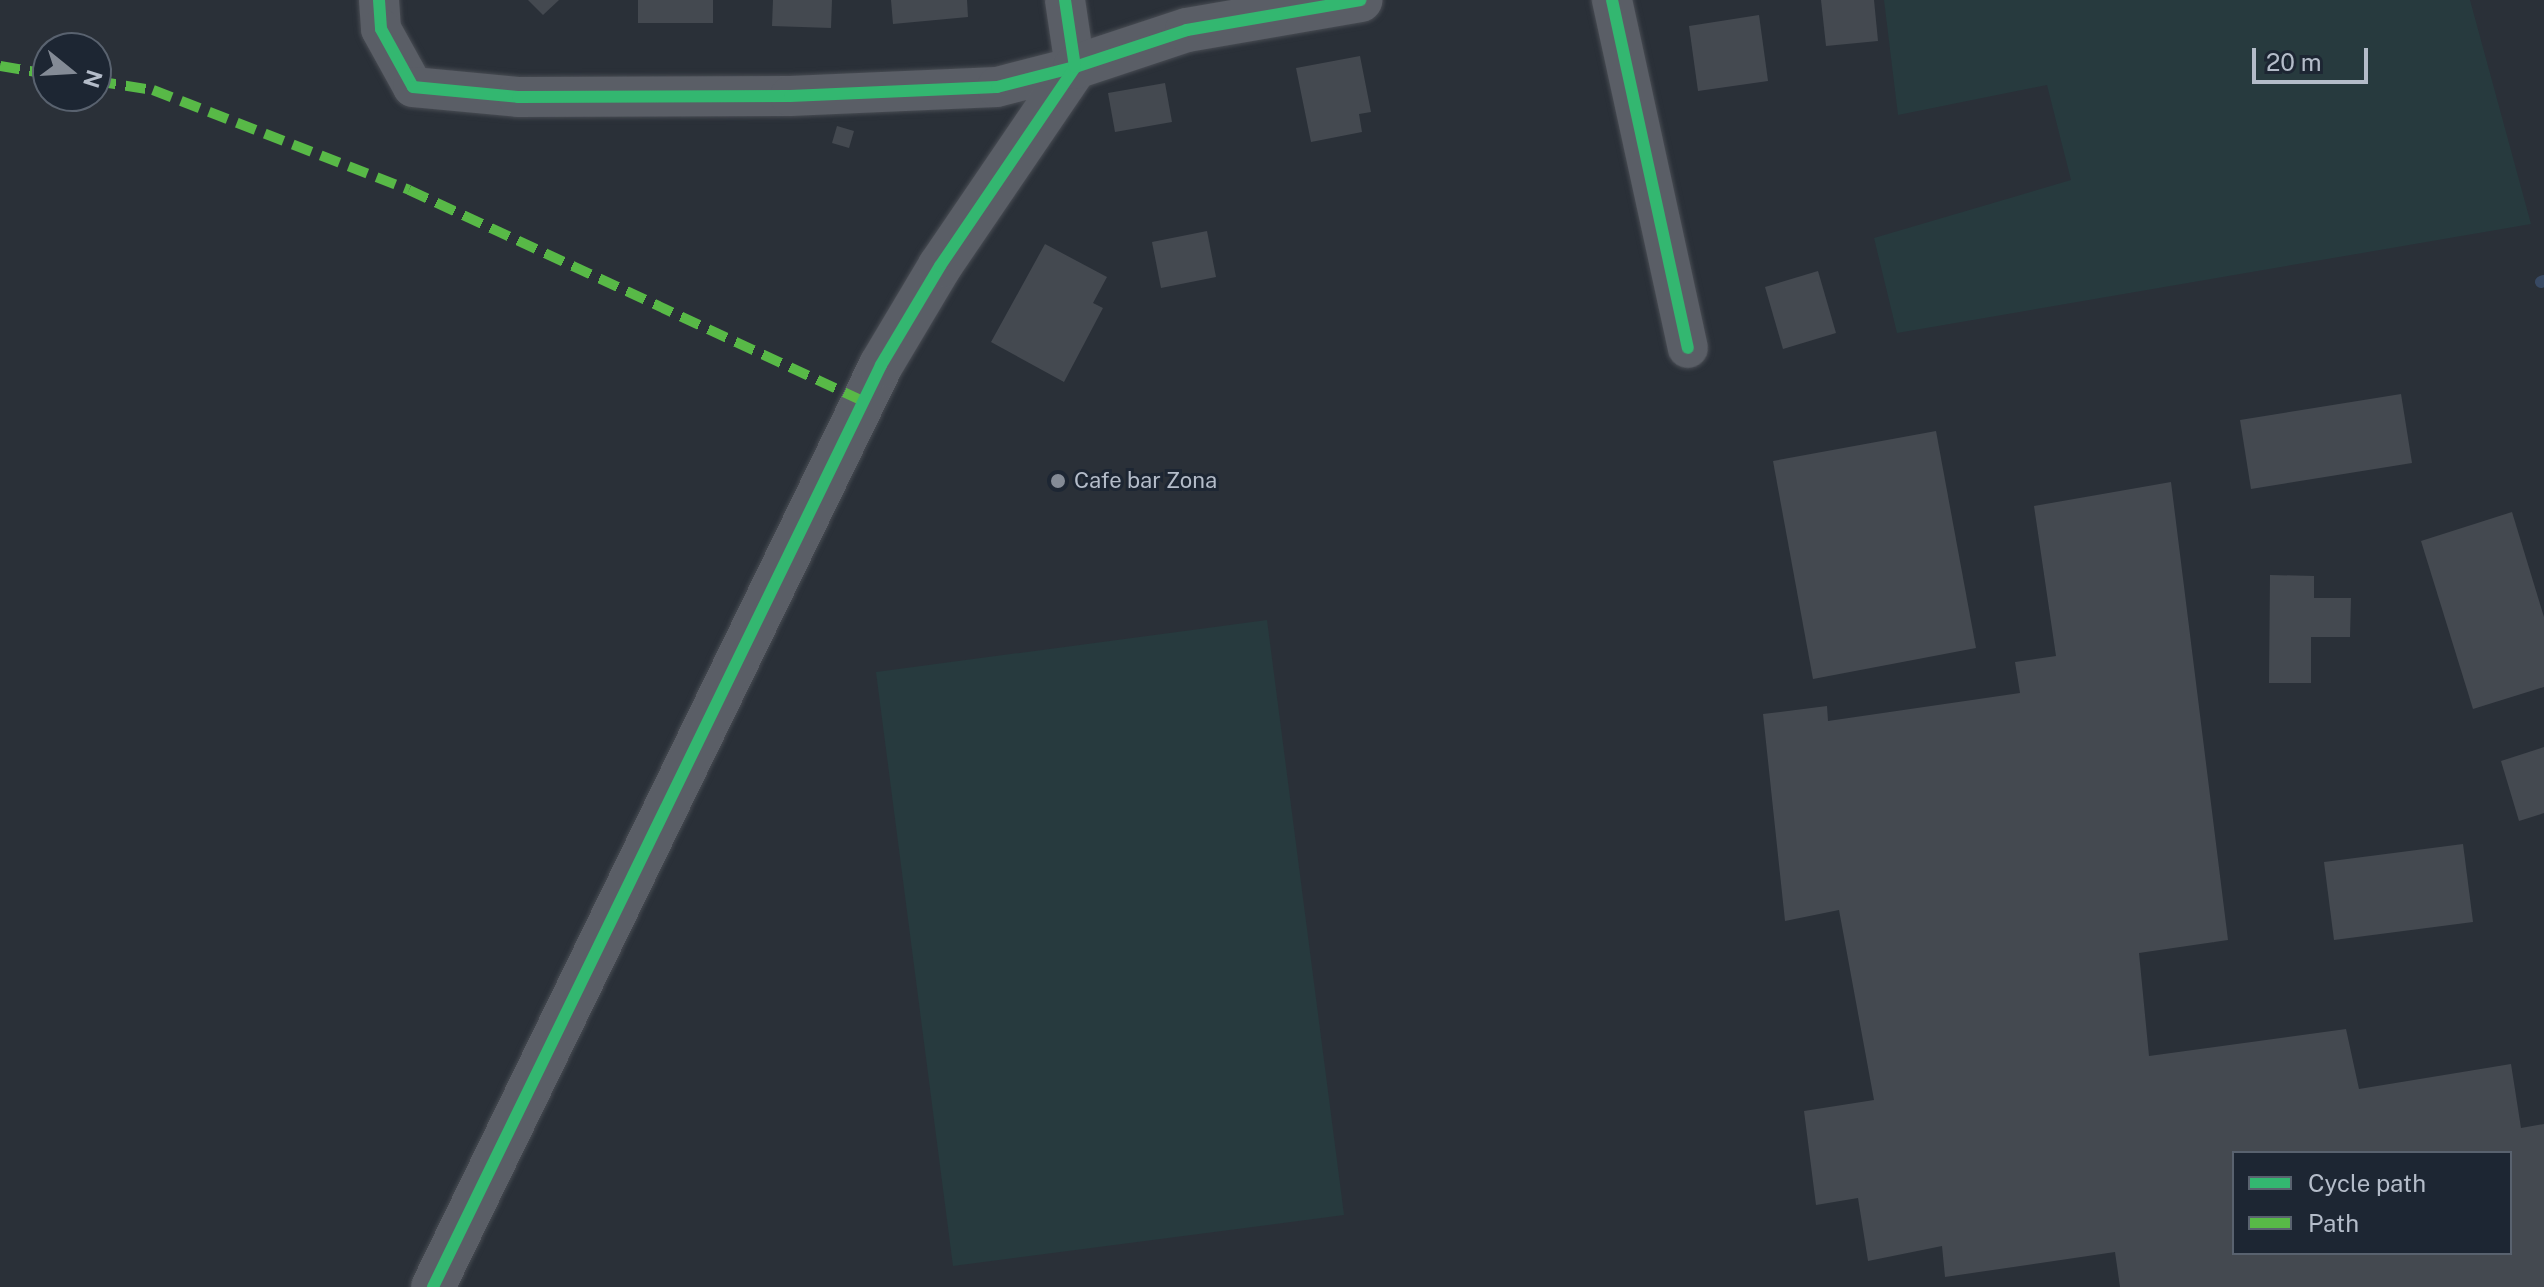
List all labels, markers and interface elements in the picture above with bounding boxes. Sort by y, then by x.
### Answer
north arrow [32,32,112,112]
scale bar [2256,32,2372,82]
text: 20 m [2266,48,2322,76]
text: N [78,67,108,91]
place label: Cafe bar Zona [1074,468,1217,494]
marker: Cafe bar Zona [1049,472,1067,490]
legend [2232,1151,2512,1255]
text: Cycle path [2308,1169,2426,1197]
text: Path [2308,1209,2359,1237]

